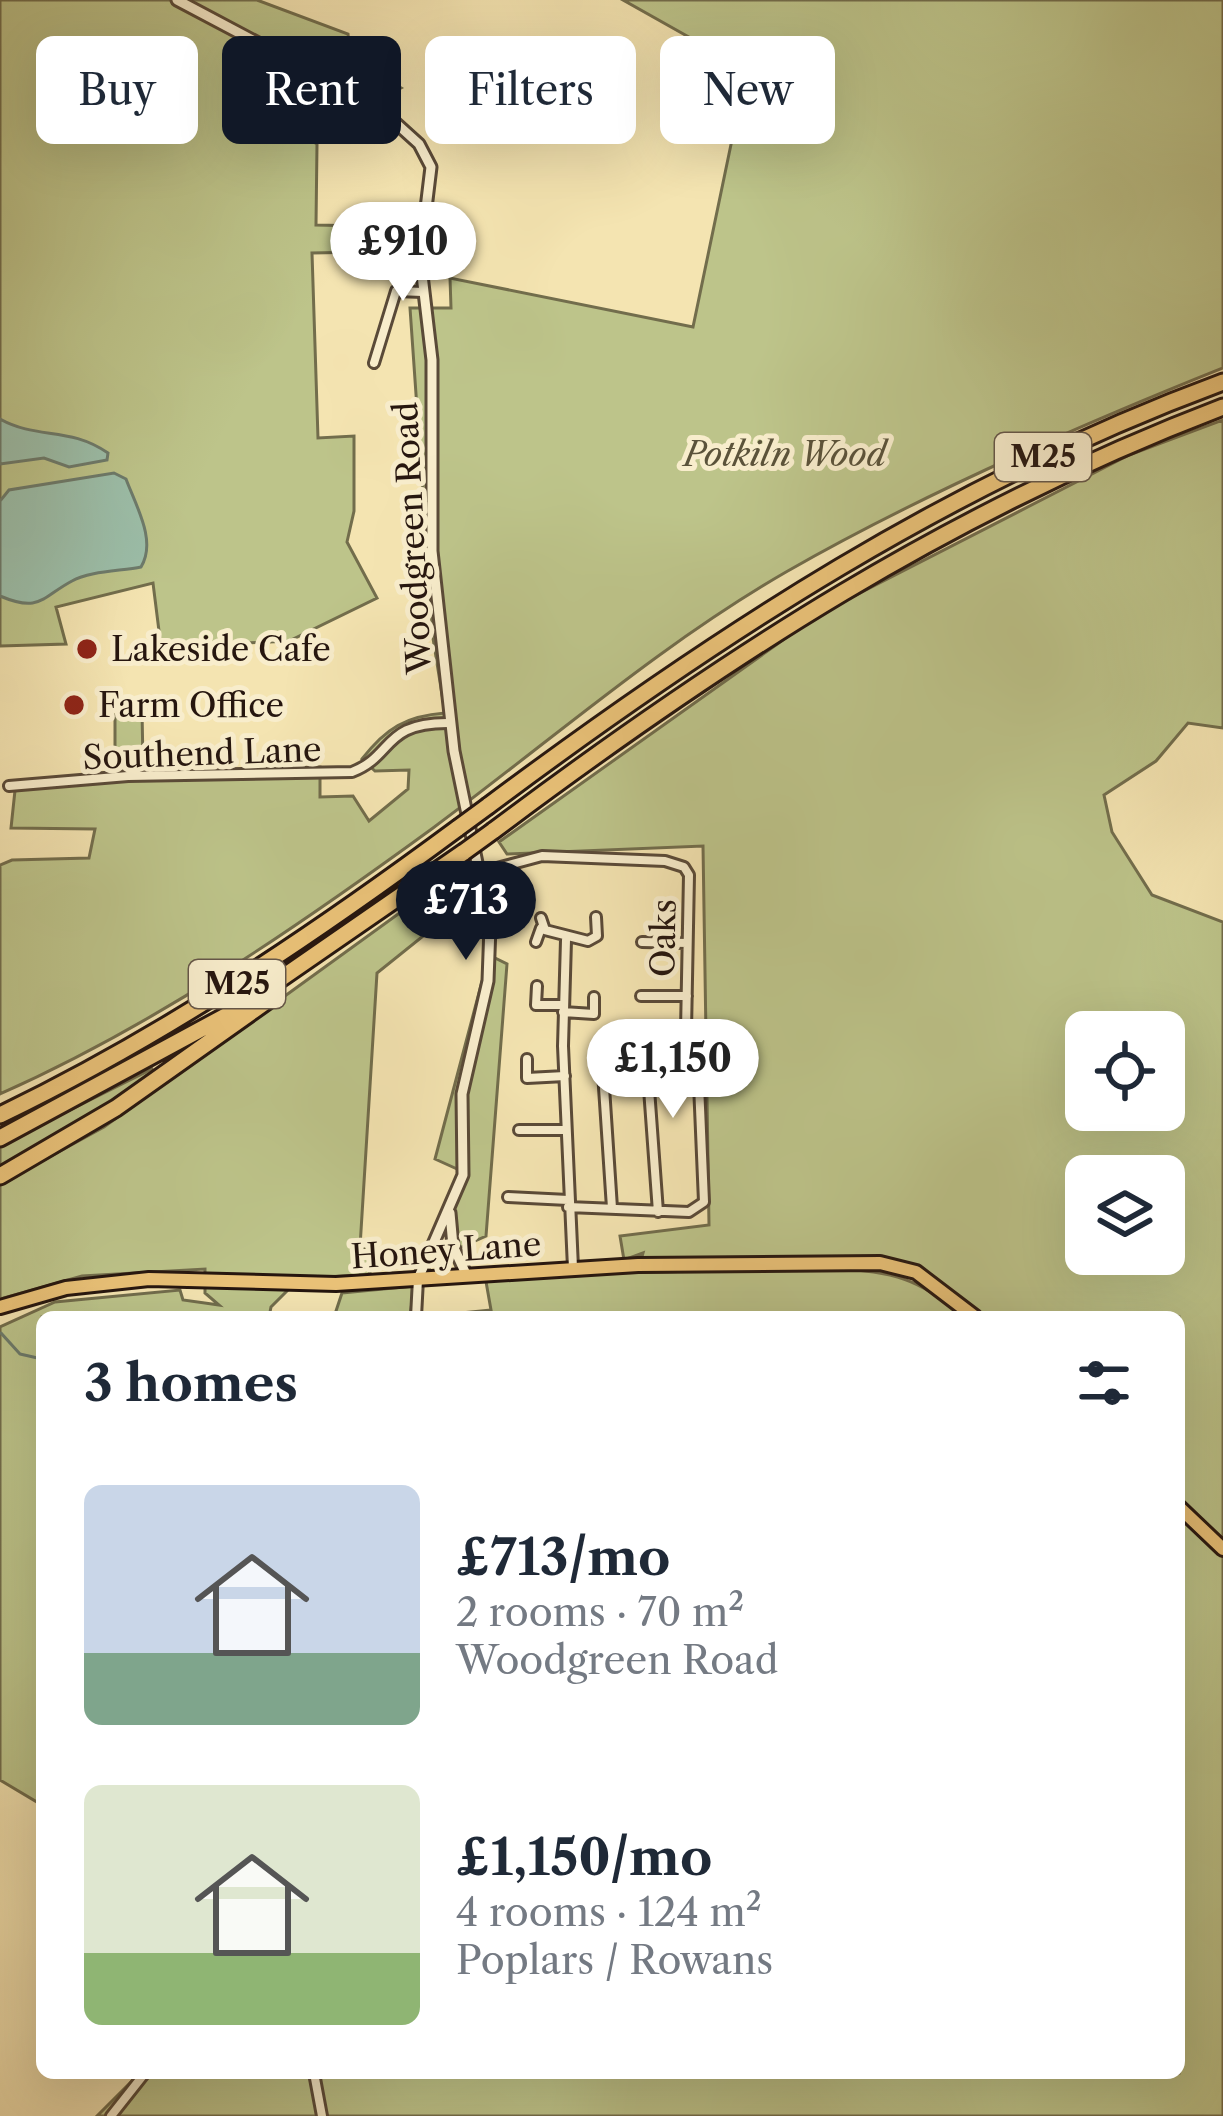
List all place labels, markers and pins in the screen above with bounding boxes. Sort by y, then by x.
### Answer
pin: £910 [332,202,474,304]
place label: Lakeside Cafe [111,629,331,670]
marker: Lakeside Cafe [74,636,100,662]
place label: Farm Office [98,685,284,726]
marker: Farm Office [61,692,87,718]
pin: £713 [395,861,537,963]
pin: £1,150 [575,1019,771,1121]

